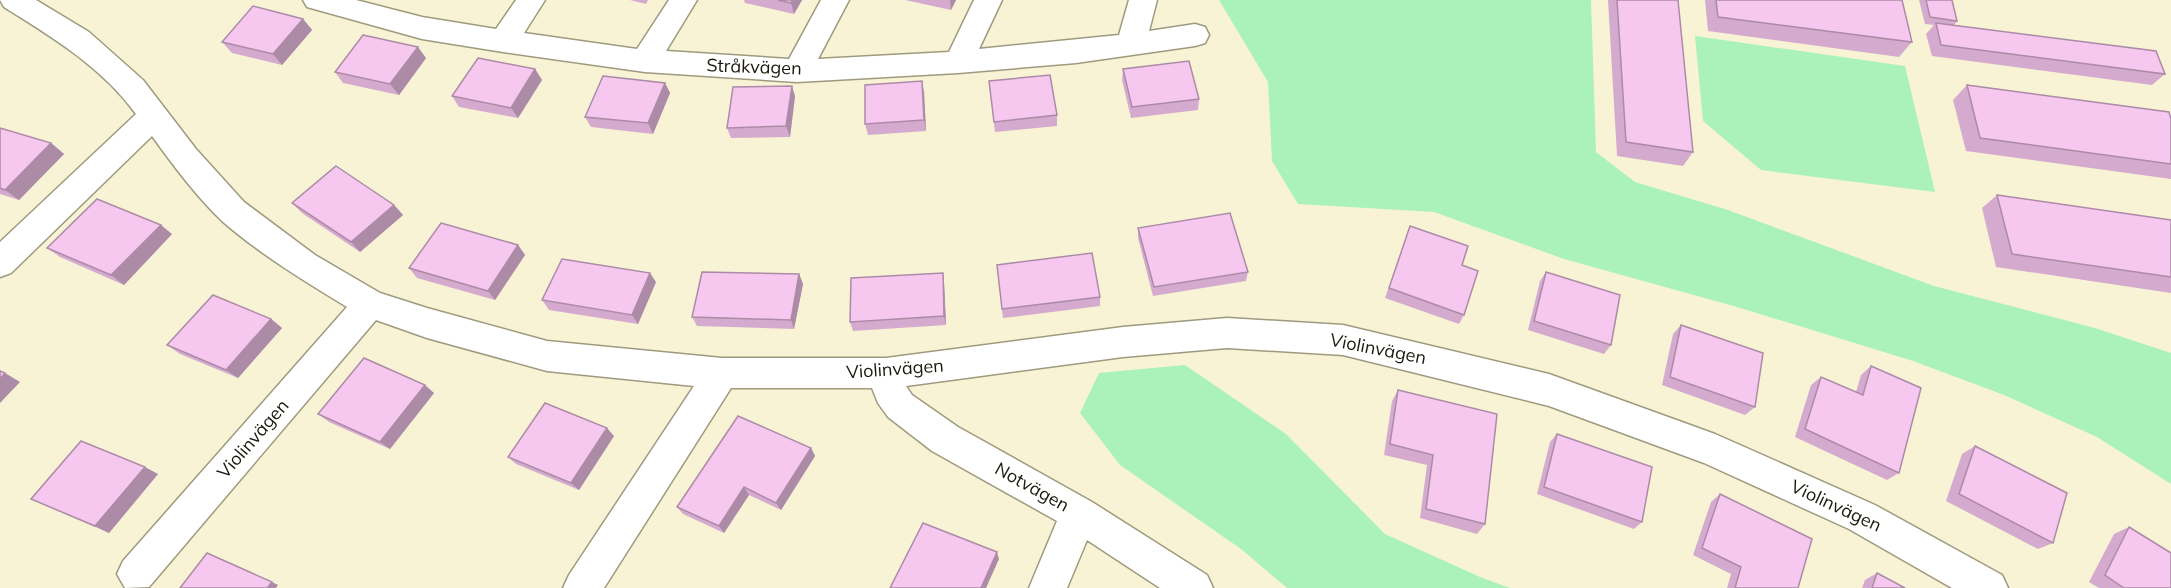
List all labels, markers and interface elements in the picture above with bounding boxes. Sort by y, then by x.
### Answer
street label: Stråkvägen [706,53,802,80]
street label: Violinvägen [1328,328,1428,369]
street label: Violinvägen [845,354,945,383]
street label: Violinvägen [212,394,293,483]
street label: Notvägen [991,457,1074,516]
street label: Violinvägen [1787,474,1885,537]

